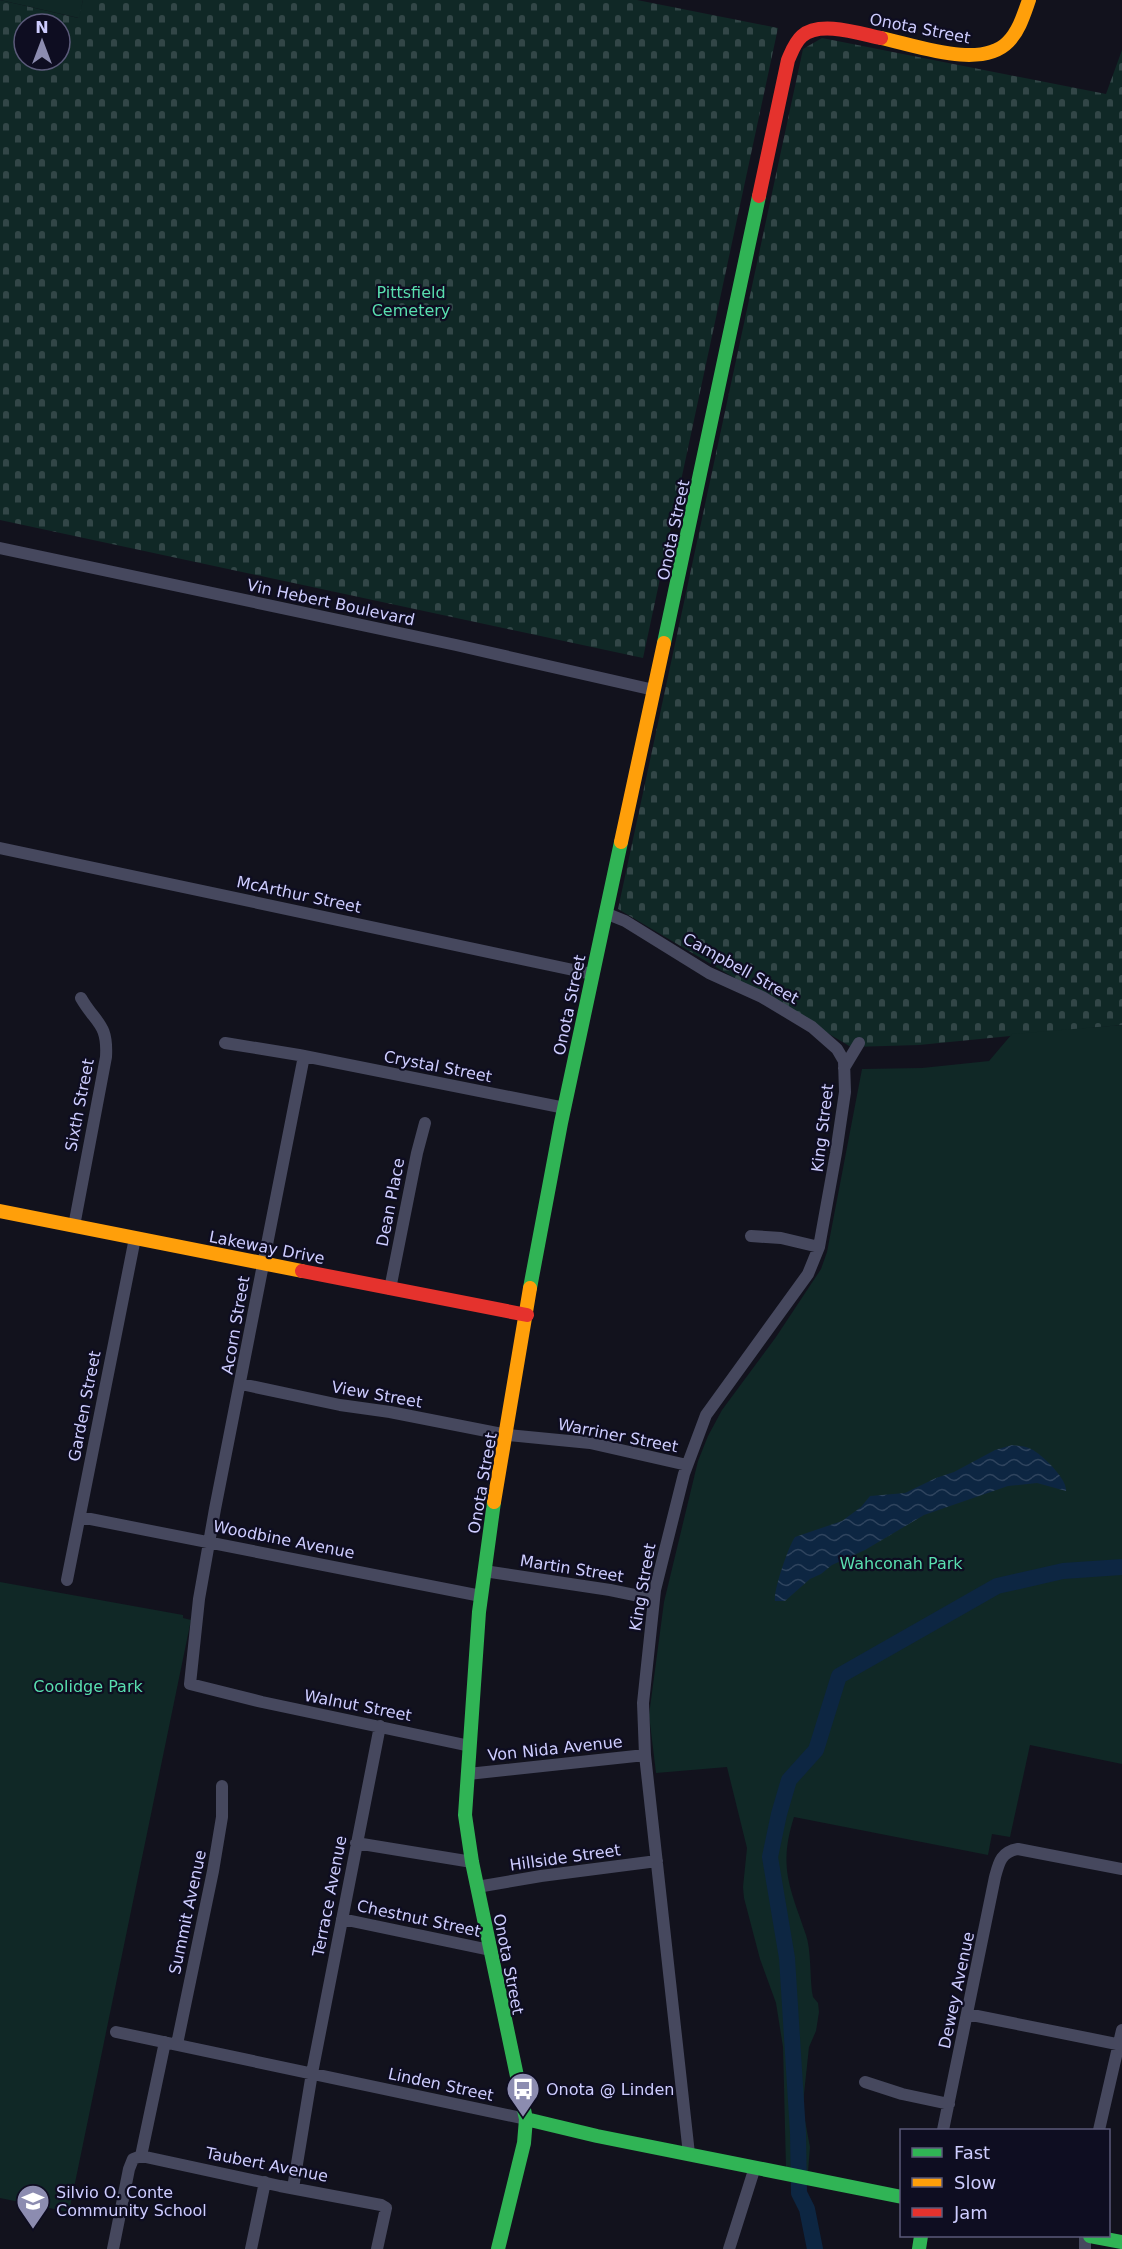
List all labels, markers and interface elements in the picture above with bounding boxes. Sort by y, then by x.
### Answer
street label: Onota Street [868,9,972,48]
north arrow [12,12,72,72]
text: N [35,18,49,37]
park label: Pittsfield Cemetery [372,283,450,320]
street label: Onota Street [654,478,693,582]
street label: Vin Hebert Boulevard [245,575,417,630]
street label: McArthur Street [235,872,363,917]
street label: Campbell Street [680,929,802,1008]
street label: Onota Street [550,953,589,1057]
street label: Crystal Street [382,1047,494,1086]
street label: Sixth Street [61,1057,98,1153]
street label: King Street [808,1083,837,1173]
street label: Dean Place [373,1156,408,1248]
street label: Lakeway Drive [207,1227,326,1268]
street label: Acorn Street [218,1274,253,1376]
street label: Garden Street [64,1349,105,1463]
street label: View Street [330,1377,424,1412]
street label: Warriner Street [556,1415,680,1456]
street label: Onota Street [464,1431,501,1535]
street label: Woodbine Avenue [212,1516,356,1563]
street label: King Street [625,1542,660,1633]
street label: Martin Street [519,1551,625,1586]
park label: Wahconah Park [839,1554,963,1573]
park label: Coolidge Park [33,1677,143,1696]
street label: Walnut Street [302,1686,413,1725]
street label: Von Nida Avenue [487,1732,623,1765]
street label: Terrace Avenue [308,1834,351,1959]
street label: Hillside Street [508,1840,622,1875]
street label: Summit Avenue [165,1848,210,1976]
street label: Chestnut Street [355,1896,483,1941]
street label: Onota Street [489,1912,528,2016]
street label: Dewey Avenue [935,1930,978,2050]
street label: Linden Street [386,2064,495,2105]
bus stop icon: Onota @ Linden [505,2071,541,2118]
place label: Onota @ Linden [546,2080,674,2099]
legend [900,2129,1110,2237]
text: Fast [954,2142,990,2163]
street label: Taubert Avenue [203,2143,330,2186]
text: Slow [954,2172,996,2193]
school or university icon: Silvio O. Conte Community School [15,2183,51,2230]
place label: Silvio O. Conte Community School [56,2183,207,2220]
text: Jam [953,2202,988,2223]

